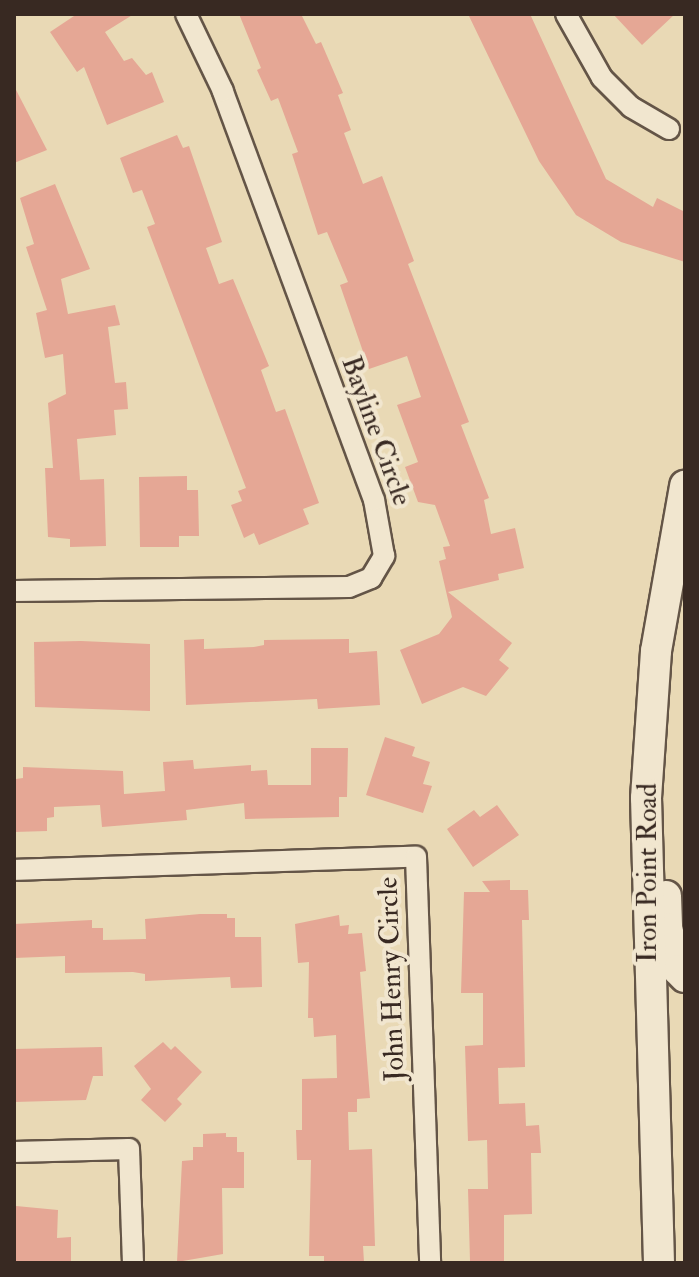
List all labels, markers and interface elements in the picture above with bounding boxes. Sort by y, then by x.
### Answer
street label: Bayline Circle [333,352,419,510]
street label: Iron Point Road [631,783,665,963]
street label: John Henry Circle [372,876,412,1082]

